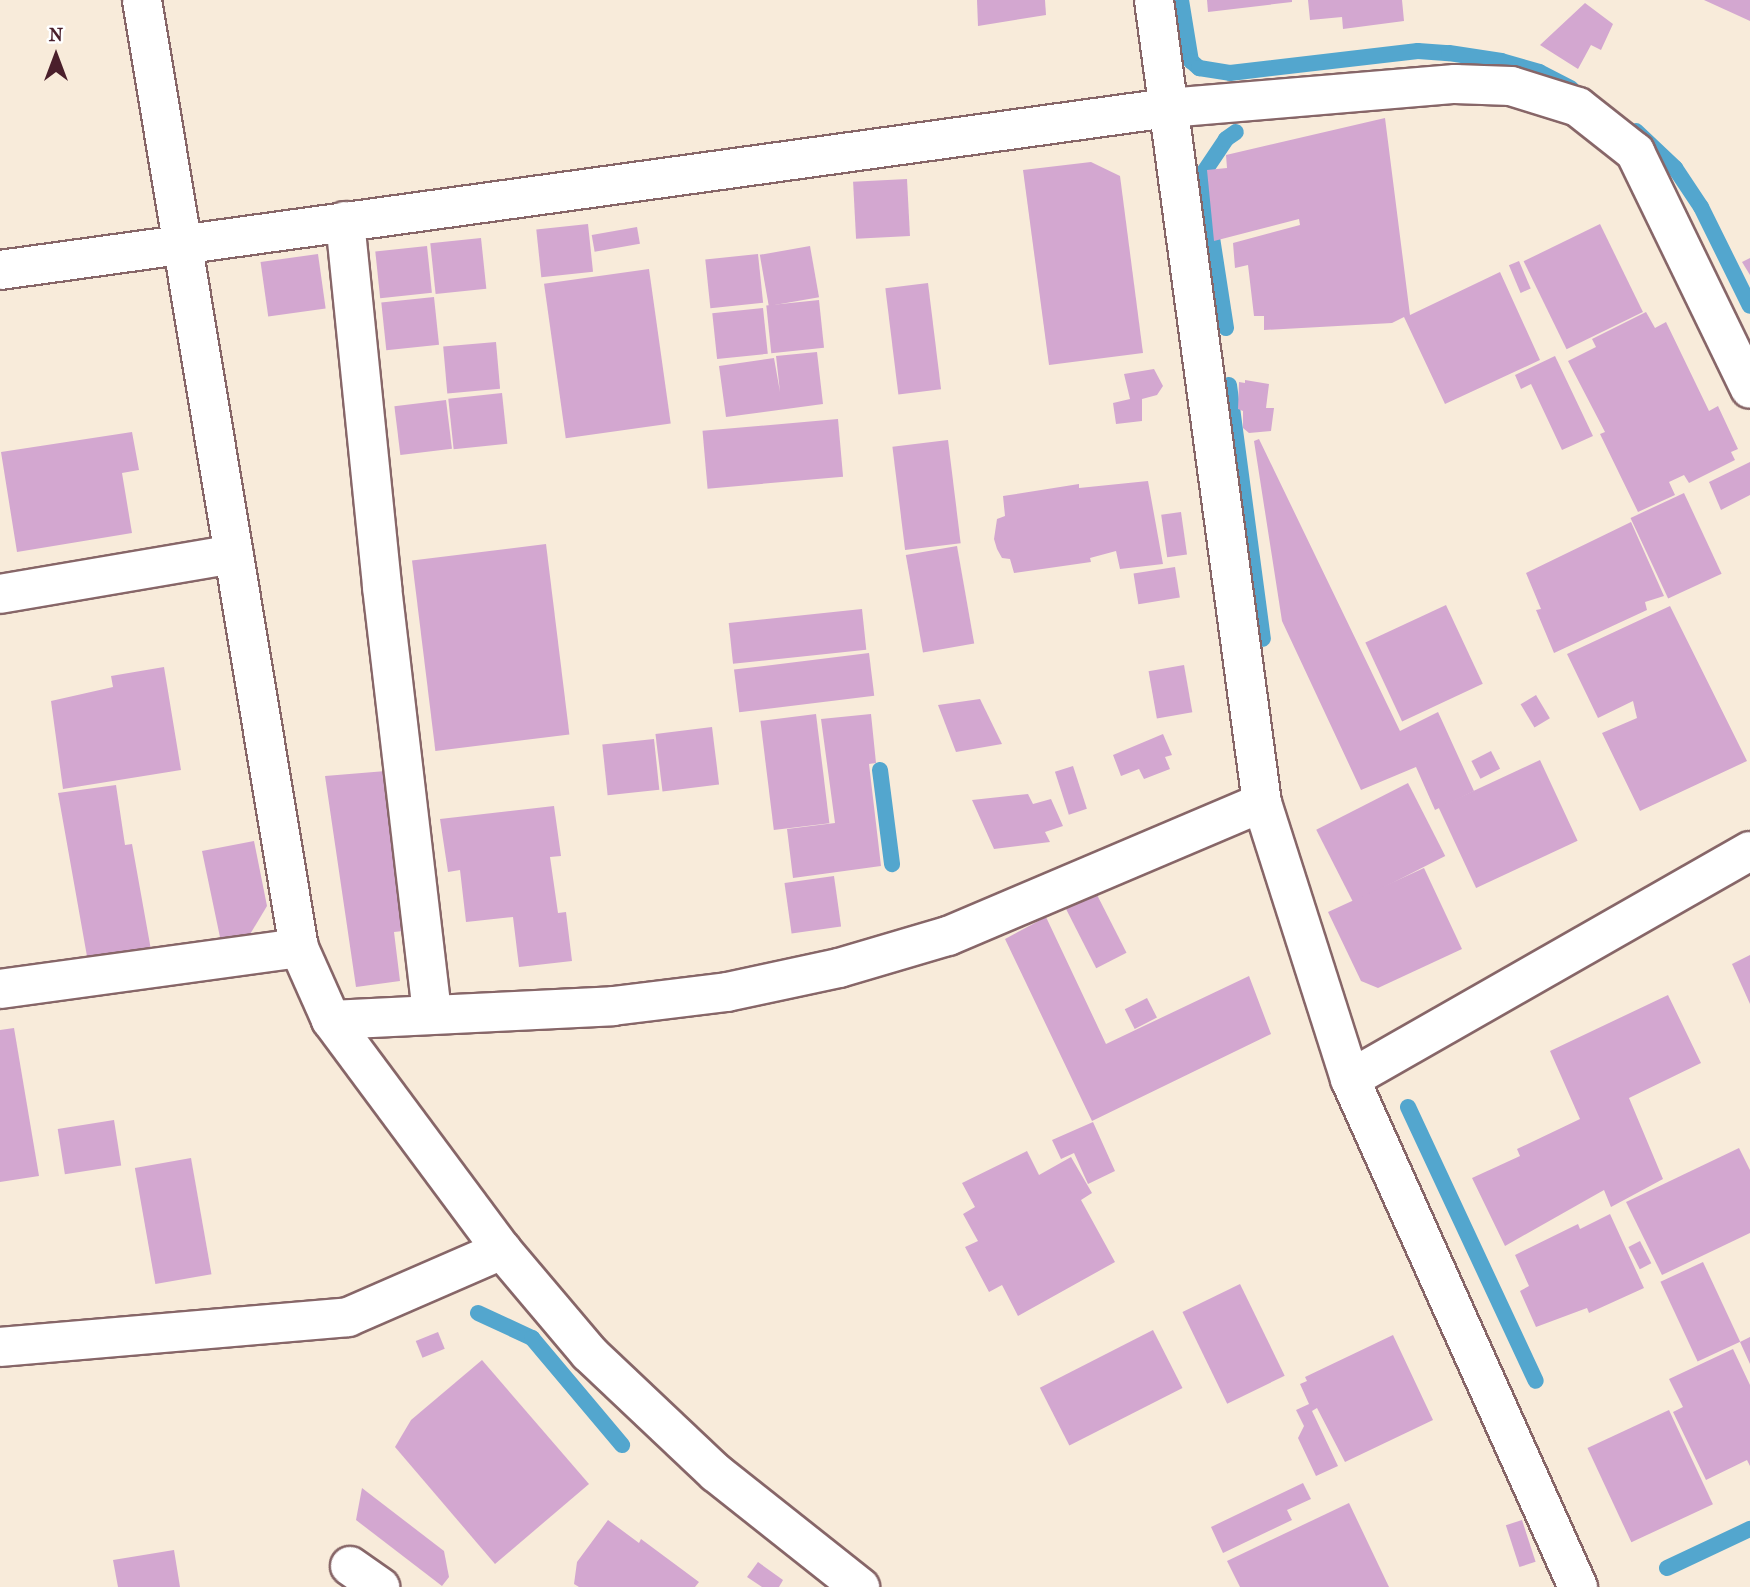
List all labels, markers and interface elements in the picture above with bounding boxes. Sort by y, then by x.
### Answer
north arrow [21,21,91,91]
text: N [49,24,63,46]

